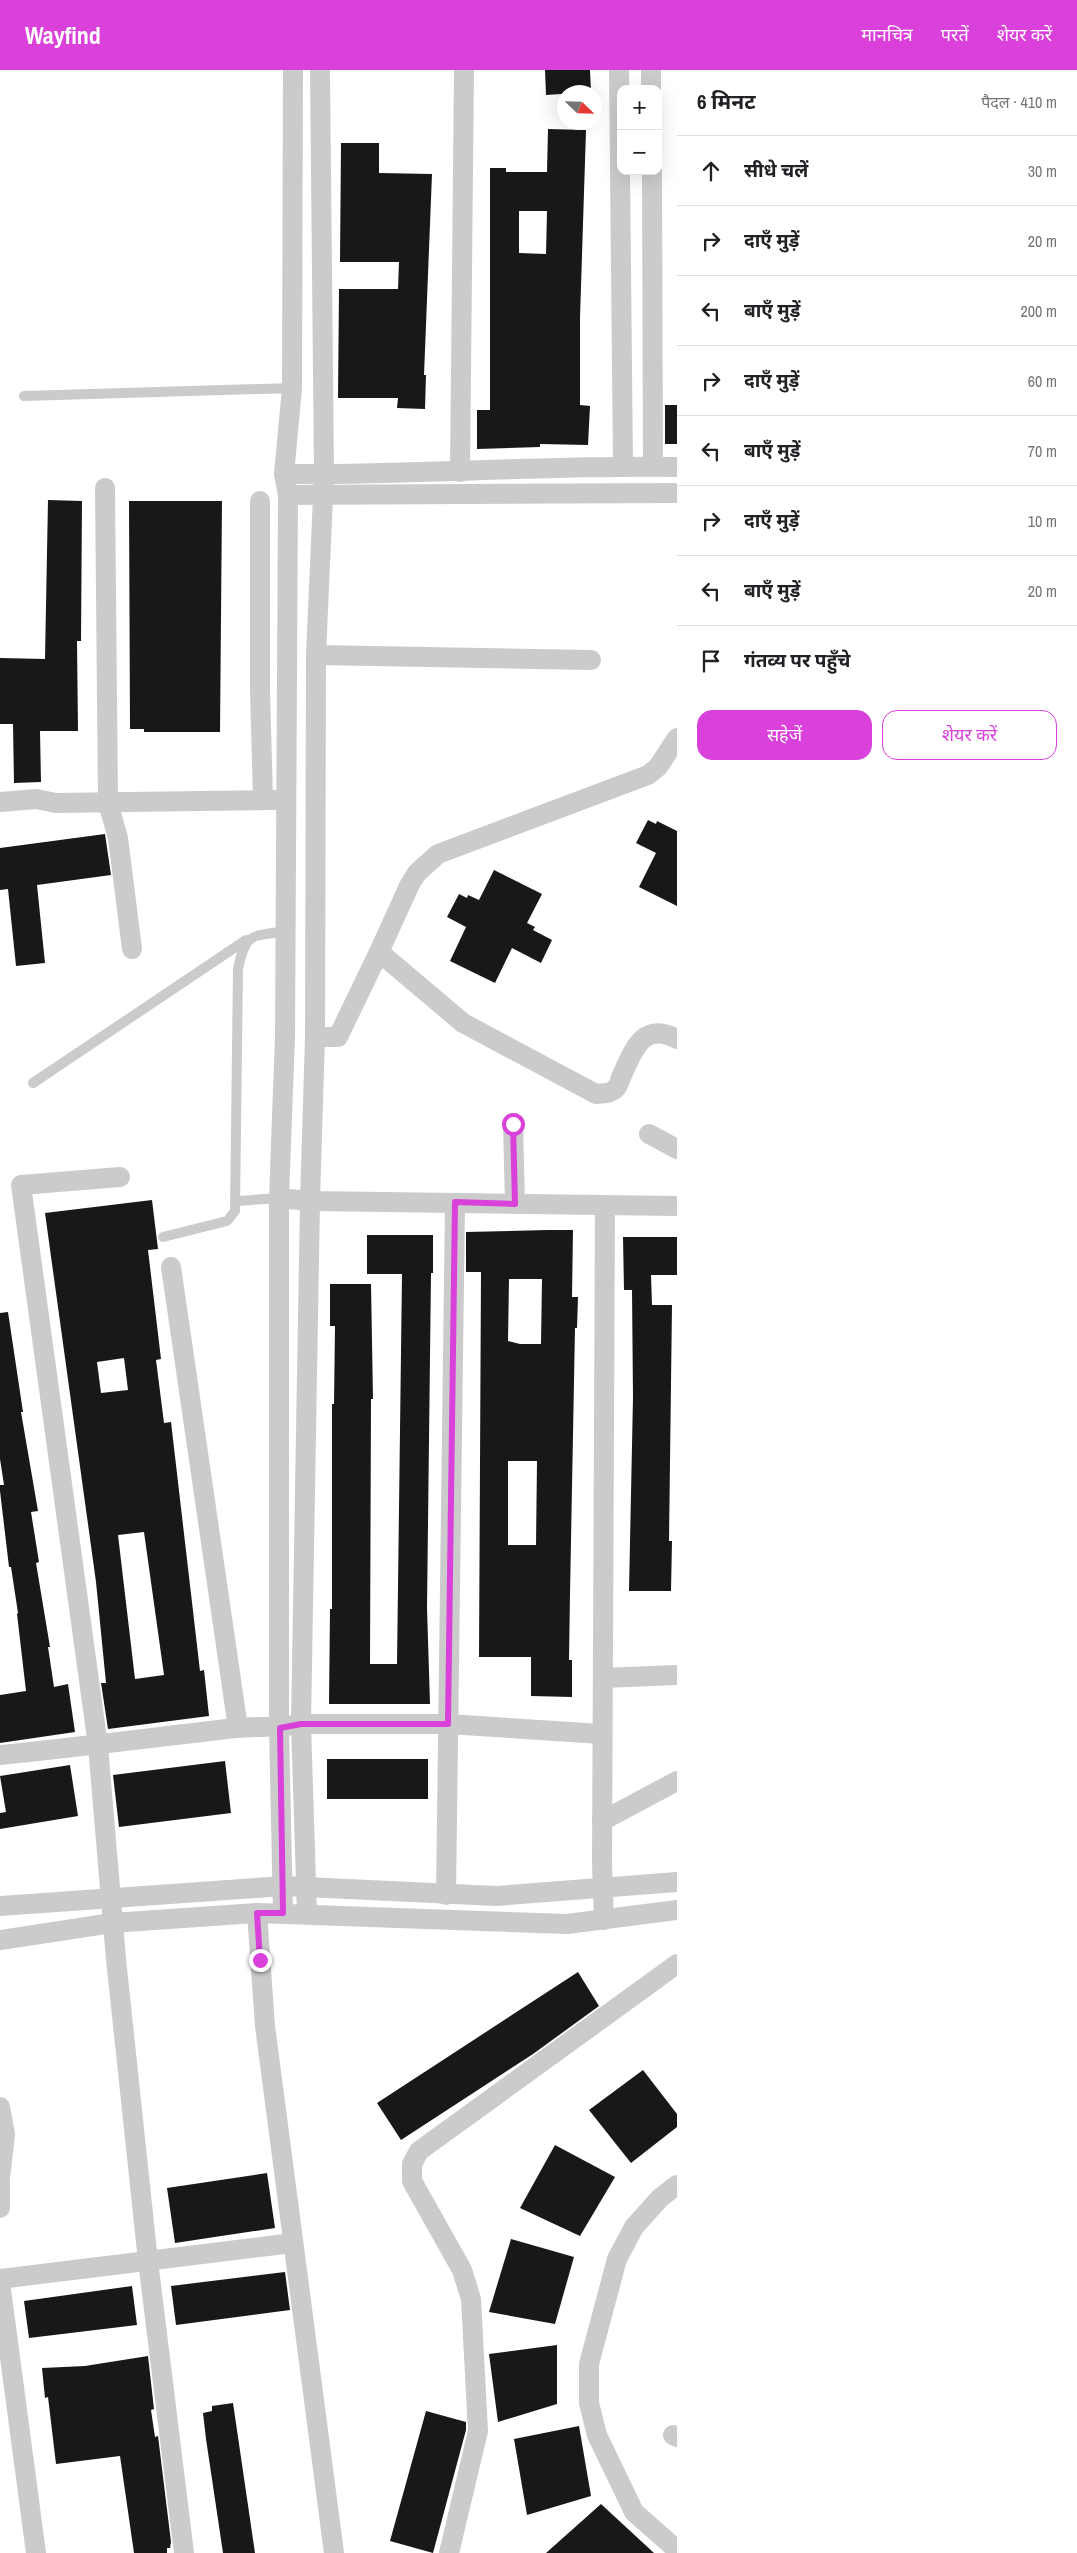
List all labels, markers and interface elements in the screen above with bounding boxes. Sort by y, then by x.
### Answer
text: Wayfind [25,19,101,51]
text: मानचित्र [861,22,913,47]
text: परतें [941,22,969,47]
text: शेयर करें [997,22,1052,47]
north arrow [557,85,602,130]
map controls [617,85,662,175]
button: + [617,85,662,130]
text: 6 मिनट [697,87,755,116]
text: पैदल · 410 m [981,91,1057,113]
button: − [617,130,662,175]
icon: ahead [697,157,725,185]
text: सीधे चलें [744,157,808,183]
text: 30 m [1028,160,1057,182]
icon: right [697,227,725,255]
text: दाएँ मुड़ें [744,227,799,253]
text: 20 m [1028,230,1057,252]
icon: left [697,297,725,325]
text: बाएँ मुड़ें [744,297,800,323]
text: 200 m [1021,300,1057,322]
icon: right [697,367,725,395]
text: दाएँ मुड़ें [744,367,799,393]
text: 60 m [1028,370,1057,392]
icon: left [697,437,725,465]
text: बाएँ मुड़ें [744,437,800,463]
text: 70 m [1028,440,1057,462]
icon: right [697,507,725,535]
text: दाएँ मुड़ें [744,507,799,533]
text: 10 m [1028,510,1057,532]
icon: left [697,577,725,605]
text: बाएँ मुड़ें [744,577,800,603]
text: 20 m [1028,580,1057,602]
icon: arrive [697,647,725,675]
text: गंतव्य पर पहुँचे [744,647,850,673]
button: सहेजें [697,710,872,760]
button: शेयर करें [882,710,1057,760]
route start [502,1113,525,1136]
route end [249,1949,272,1972]

